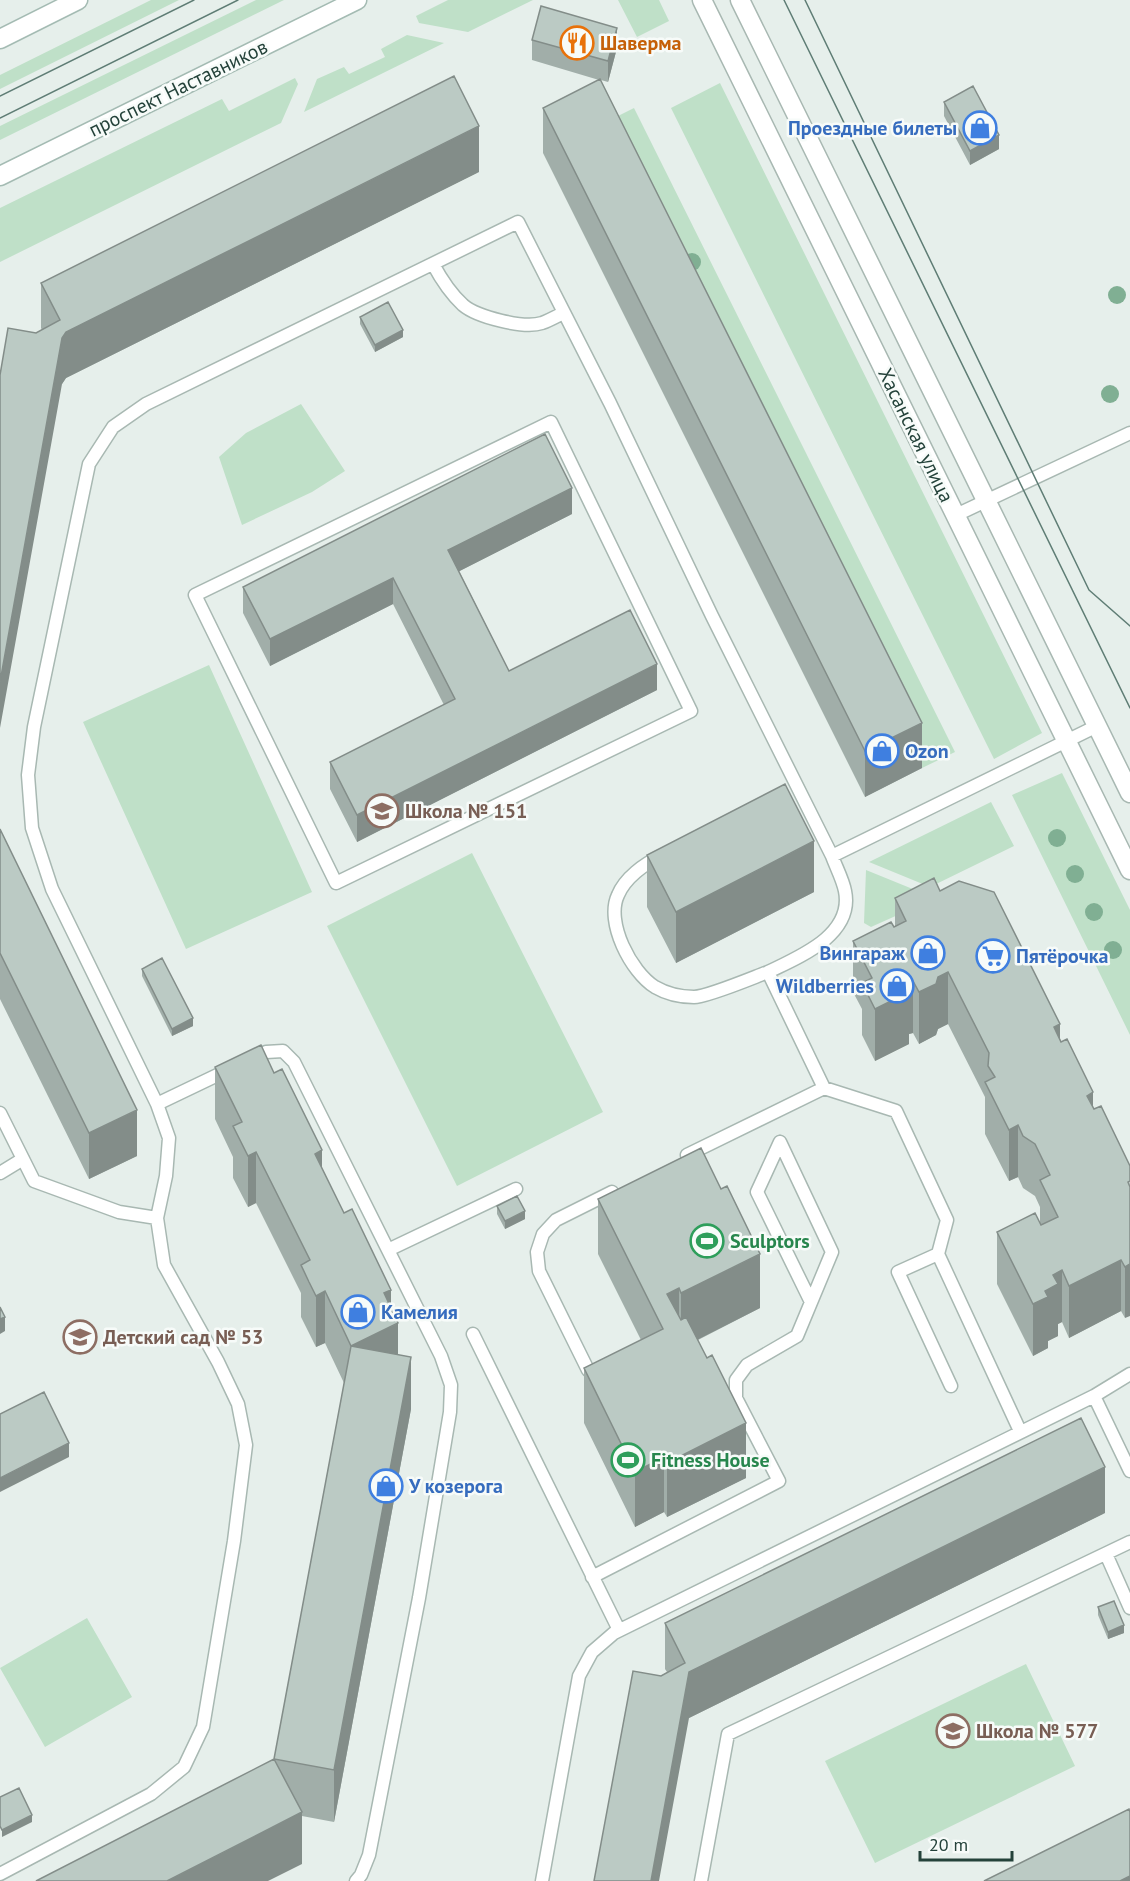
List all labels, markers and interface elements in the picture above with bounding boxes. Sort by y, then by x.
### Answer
restaurant icon: Шаверма [559,25,595,61]
place label: Шаверма [600,30,682,56]
street label: проспект Наставников [84,33,272,143]
shop icon: Проездные билеты [962,110,998,146]
place label: Проездные билеты [788,115,957,141]
street label: Хасанская улица [872,364,960,506]
shop icon: Ozon [864,733,900,769]
place label: Ozon [905,738,949,764]
school or university icon: Школа № 151 [364,793,400,829]
place label: Школа № 151 [405,798,527,824]
shop icon: Вингараж [910,935,946,971]
supermarket icon: Пятёрочка [975,938,1011,974]
place label: Вингараж [820,940,905,966]
place label: Пятёрочка [1016,943,1109,969]
shop icon: Wildberries [879,968,915,1004]
place label: Wildberries [776,973,874,999]
sports icon: Sculptors [689,1223,725,1259]
place label: Sculptors [730,1228,810,1254]
shop icon: Камелия [340,1294,376,1330]
place label: Камелия [381,1299,458,1325]
school or university icon: Детский сад № 53 [62,1319,98,1355]
place label: Детский сад № 53 [103,1324,263,1350]
sports icon: Fitness House [610,1442,646,1478]
place label: Fitness House [651,1447,770,1473]
shop icon: У козерога [368,1468,404,1504]
place label: У козерога [408,1473,503,1499]
school or university icon: Школа № 577 [935,1713,971,1749]
place label: Школа № 577 [976,1718,1098,1744]
scale bar [920,1824,1012,1862]
text: 20 m [929,1833,968,1856]

